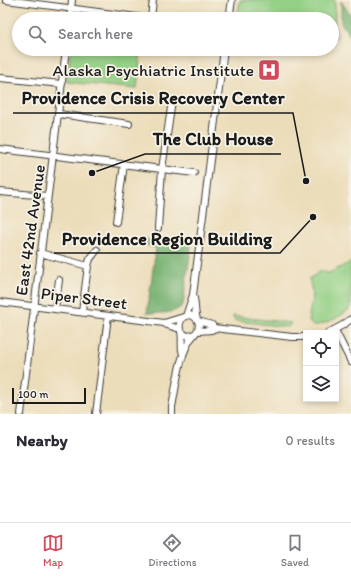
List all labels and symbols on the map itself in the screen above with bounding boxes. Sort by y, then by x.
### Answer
hospital icon: Alaska Psychiatric Institute [256,57,282,83]
place label: Alaska Psychiatric Institute [53,60,254,80]
callout: Providence Crisis Recovery Center [13,83,293,113]
text: Providence Crisis Recovery Center [21,87,285,109]
callout: The Club House [145,124,281,154]
text: The Club House [152,128,274,150]
street label: East 42nd Avenue [11,163,49,297]
callout: Providence Region Building [54,223,280,253]
text: Providence Region Building [62,228,273,250]
street label: Piper Street [40,283,129,313]
scale bar [12,386,86,405]

